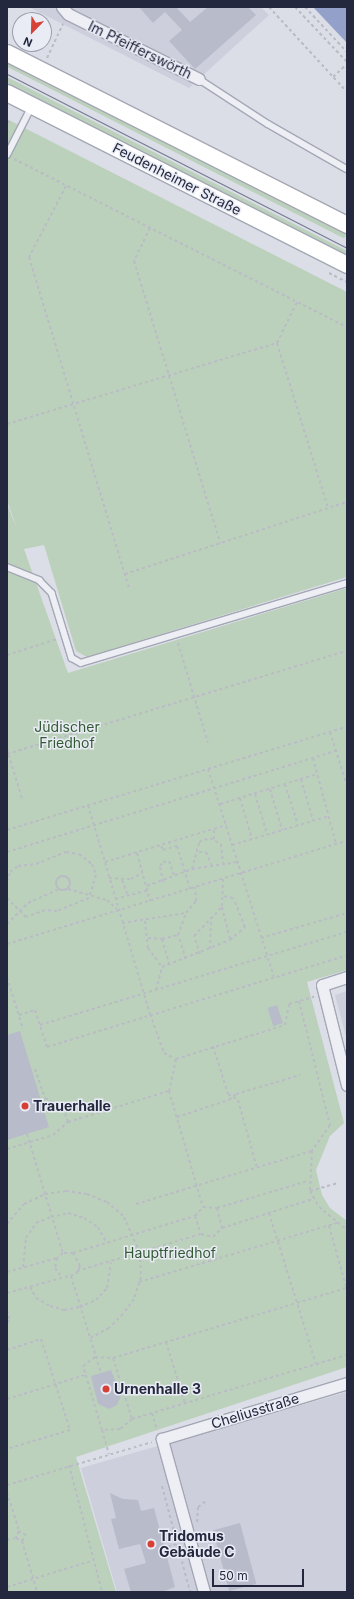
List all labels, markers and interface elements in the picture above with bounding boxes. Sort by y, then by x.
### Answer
north arrow [12,12,52,52]
street label: Im Pfeifferswörth [85,18,195,82]
text: N [21,34,34,50]
street label: Feudenheimer Straße [110,139,244,219]
park label: Jüdischer Friedhof [34,719,100,752]
place label: Trauerhalle [33,1098,111,1114]
marker: Trauerhalle [20,1101,30,1111]
park label: Hauptfriedhof [124,1245,216,1261]
place label: Urnenhalle 3 [114,1381,201,1397]
marker: Urnenhalle 3 [101,1384,111,1394]
street label: Cheliusstraße [209,1390,301,1432]
place label: Tridomus Gebäude C [159,1528,234,1560]
marker: Tridomus Gebäude C [146,1539,156,1549]
scale bar [214,1561,306,1587]
text: 50 m [219,1568,248,1583]

